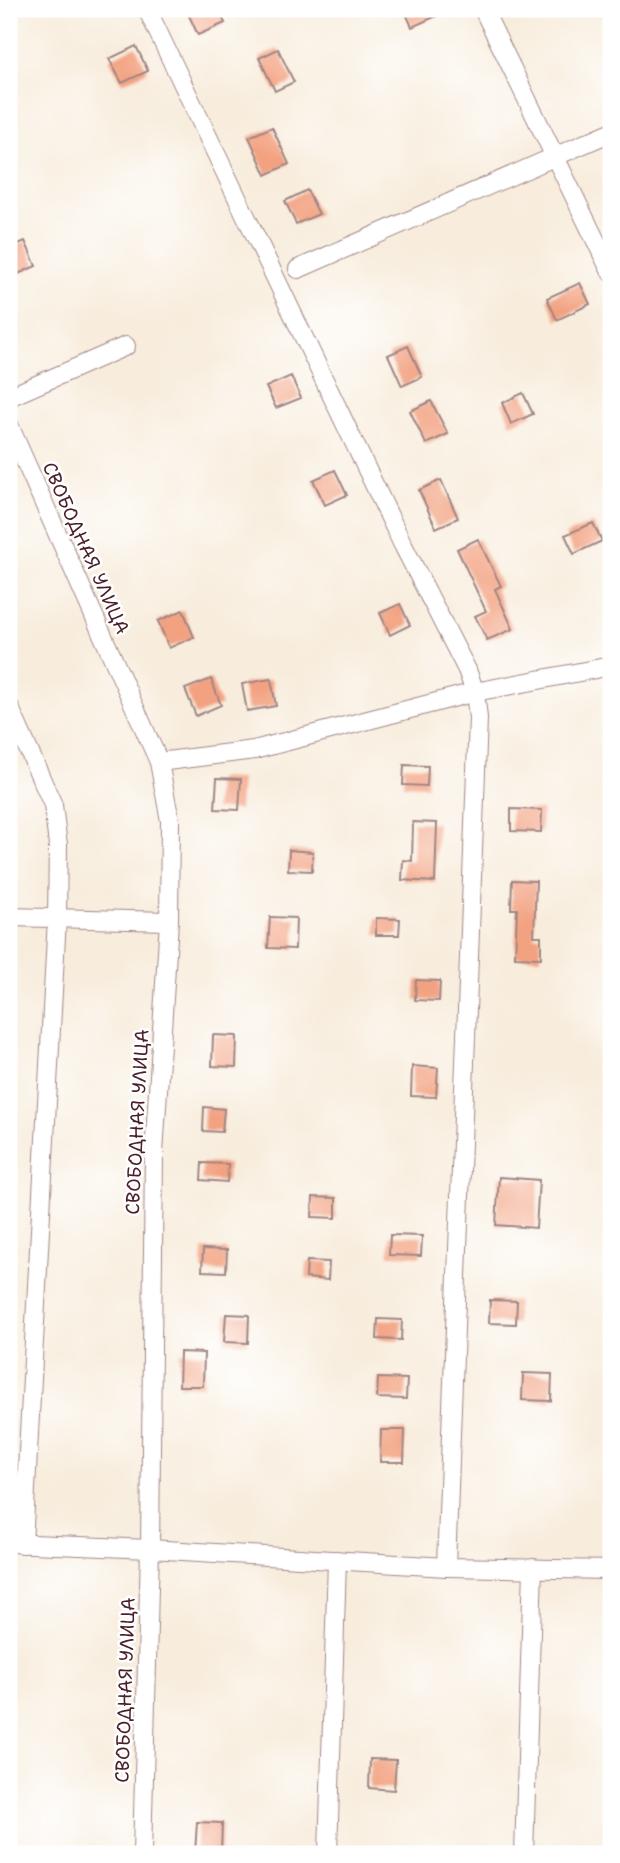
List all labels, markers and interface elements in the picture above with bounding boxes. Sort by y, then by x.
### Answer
street label: СВОБОДНАЯ УЛИЦА [37,458,135,638]
street label: СВОБОДНАЯ УЛИЦА [120,1028,154,1215]
street label: СВОБОДНАЯ УЛИЦА [109,1597,141,1783]

